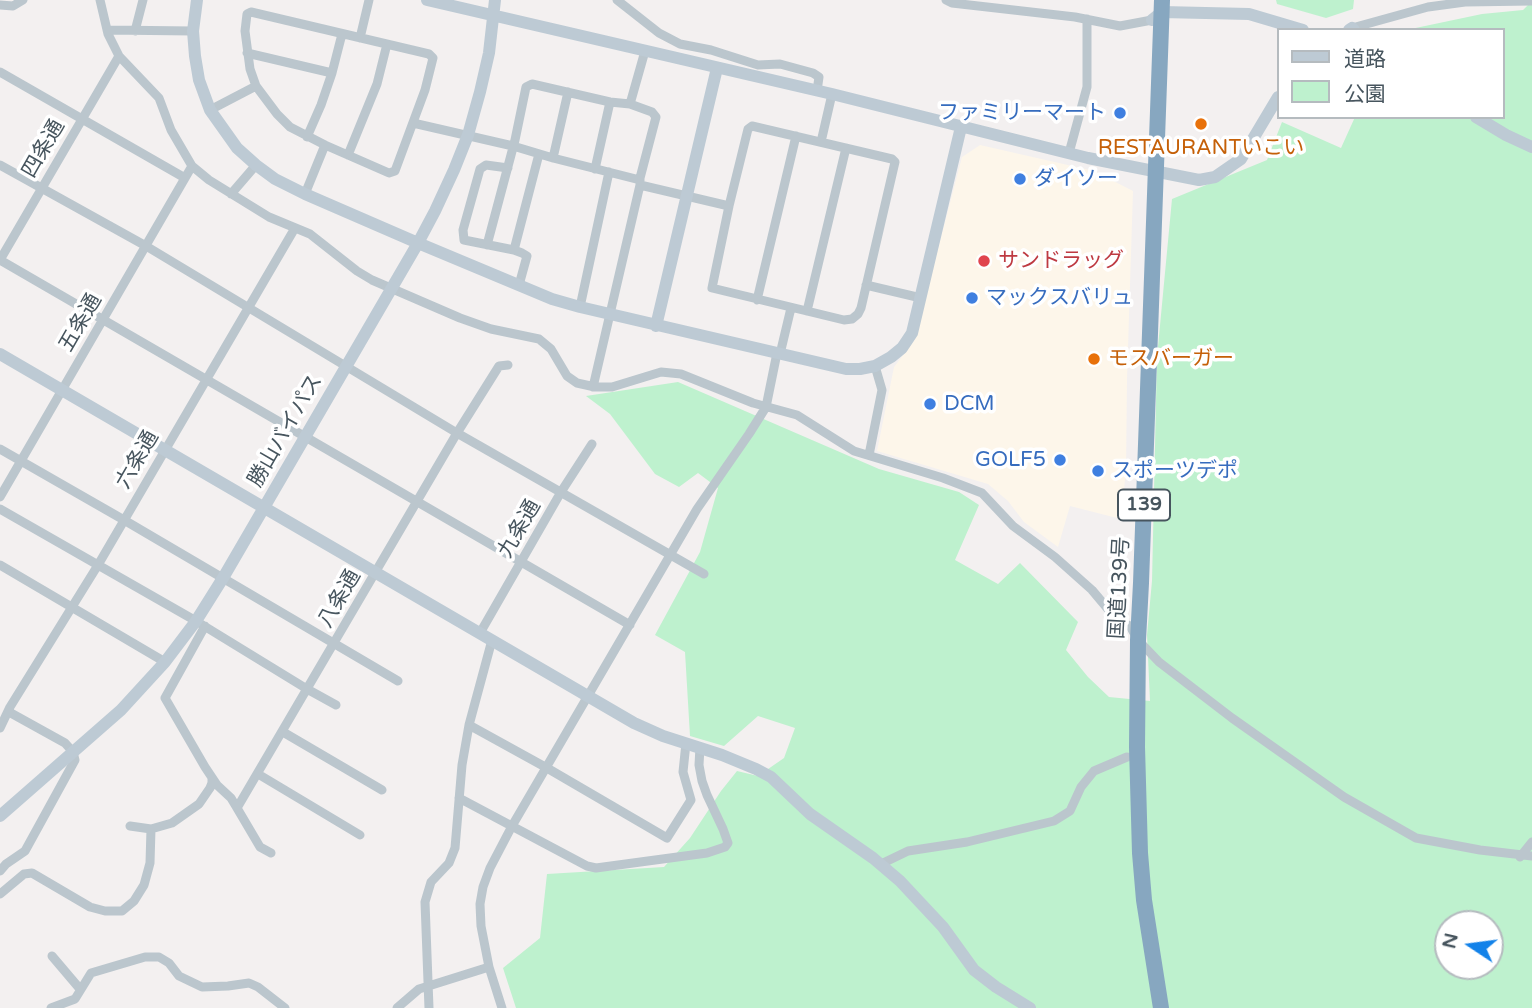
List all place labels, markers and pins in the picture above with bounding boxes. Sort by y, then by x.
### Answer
place label: ファミリーマート [938,100,1106,126]
marker: ファミリーマート [1112,105,1128,121]
marker: RESTAURANTいこい [1193,116,1209,132]
place label: RESTAURANTいこい [1098,135,1304,161]
place label: ダイソー [1034,166,1118,192]
marker: ダイソー [1012,171,1028,187]
place label: サンドラッグ [998,248,1124,274]
marker: サンドラッグ [976,253,992,269]
place label: マックスバリュ [986,285,1133,311]
marker: マックスバリュ [964,290,980,306]
place label: モスバーガー [1108,346,1234,372]
marker: モスバーガー [1086,351,1102,367]
place label: DCM [944,391,995,417]
marker: DCM [922,396,938,412]
place label: GOLF5 [975,447,1046,473]
marker: GOLF5 [1052,452,1068,468]
place label: スポーツデポ [1112,458,1238,484]
marker: スポーツデポ [1090,463,1106,479]

